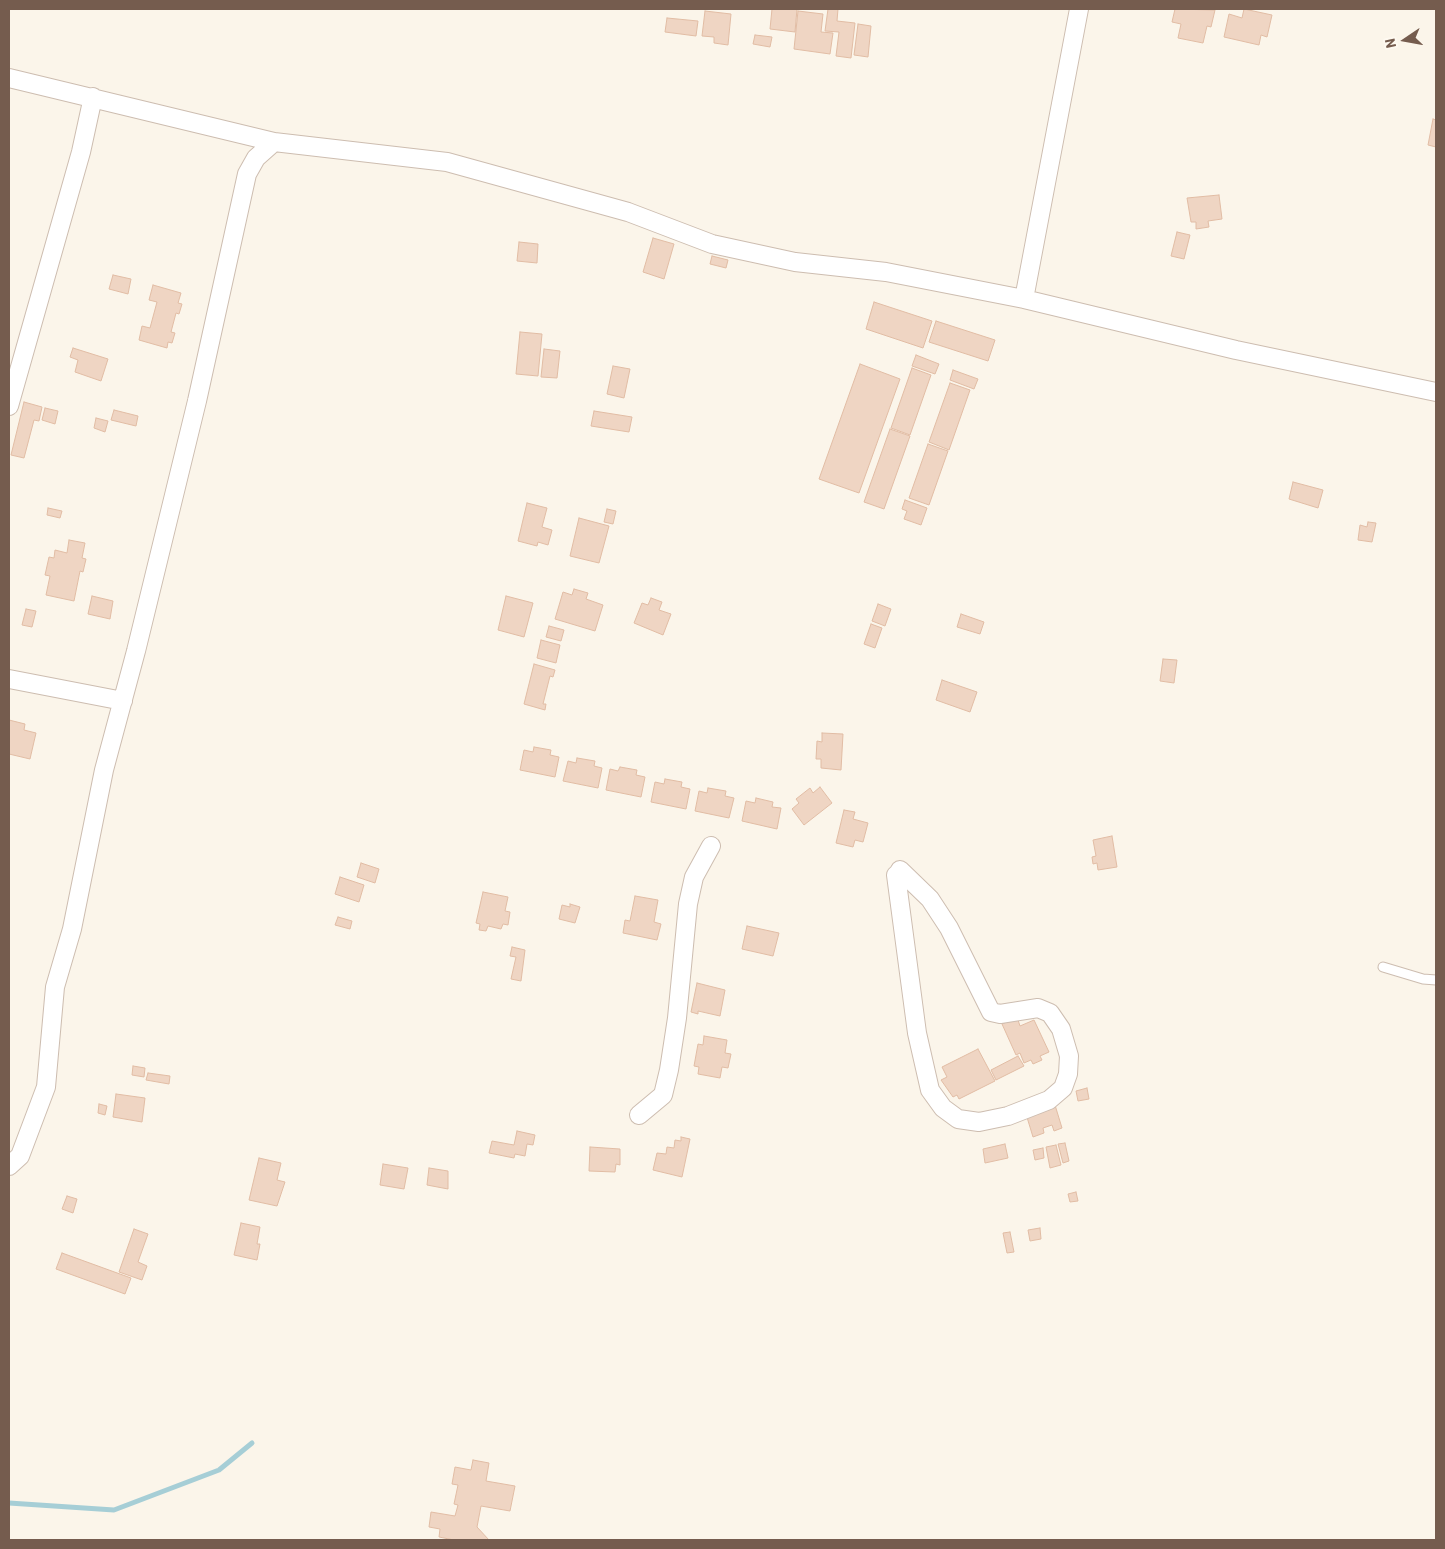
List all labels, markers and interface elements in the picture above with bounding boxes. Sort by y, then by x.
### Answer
north arrow [1380,15,1430,65]
text: N [1381,37,1399,50]

